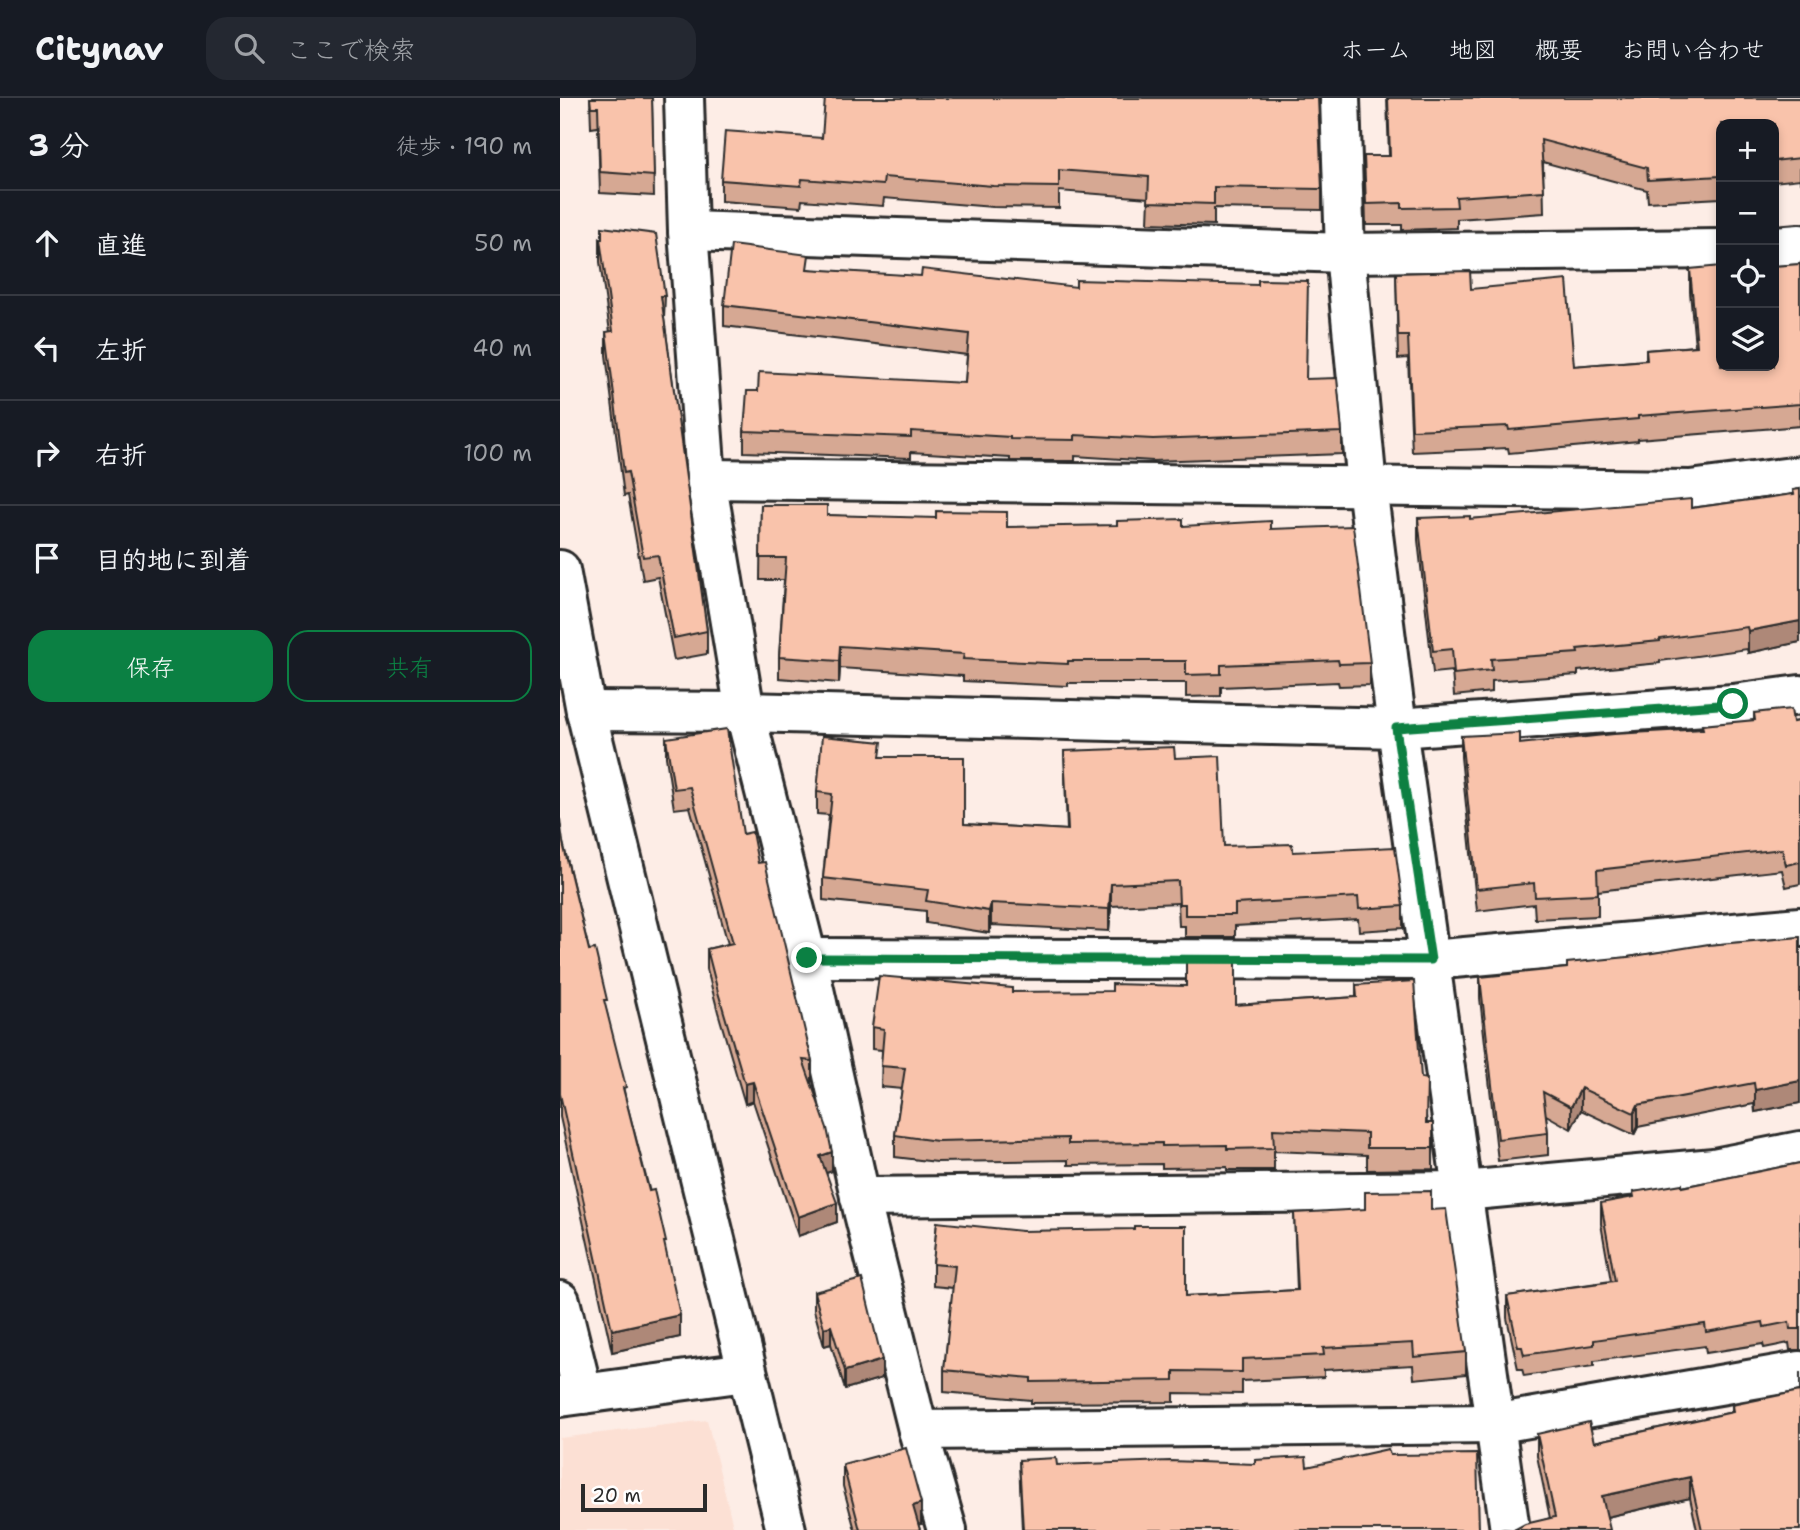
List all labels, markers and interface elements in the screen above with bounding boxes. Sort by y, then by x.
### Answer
search box [206,17,696,80]
text: Citynav [35,26,164,71]
icon: search [230,29,268,67]
text: ここで検索 [286,32,416,67]
text: ホーム [1340,34,1411,66]
text: 地図 [1449,34,1497,66]
text: 概要 [1535,34,1583,66]
text: お問い合わせ [1621,34,1765,66]
map controls [1716,119,1779,371]
button: + [1716,119,1779,182]
text: 3 分 [28,125,89,166]
text: 徒歩 · 190 m [396,131,532,161]
button: − [1716,182,1779,245]
icon: ahead [28,224,66,262]
text: 直進 [95,227,147,262]
text: 50 m [474,228,532,258]
button: locate [1716,245,1779,308]
button: layers [1716,308,1779,371]
icon: left [28,329,66,367]
text: 左折 [95,332,147,367]
text: 40 m [472,333,532,363]
icon: right [28,434,66,472]
text: 右折 [95,437,147,472]
text: 100 m [463,438,532,468]
icon: arrive [28,539,66,577]
text: 目的地に到着 [95,542,251,577]
button: 保存 [28,630,273,702]
button: 共有 [287,630,532,702]
route start [1717,688,1748,719]
route end [791,942,822,973]
scale bar [581,1481,707,1513]
text: 20 m [592,1483,641,1508]

